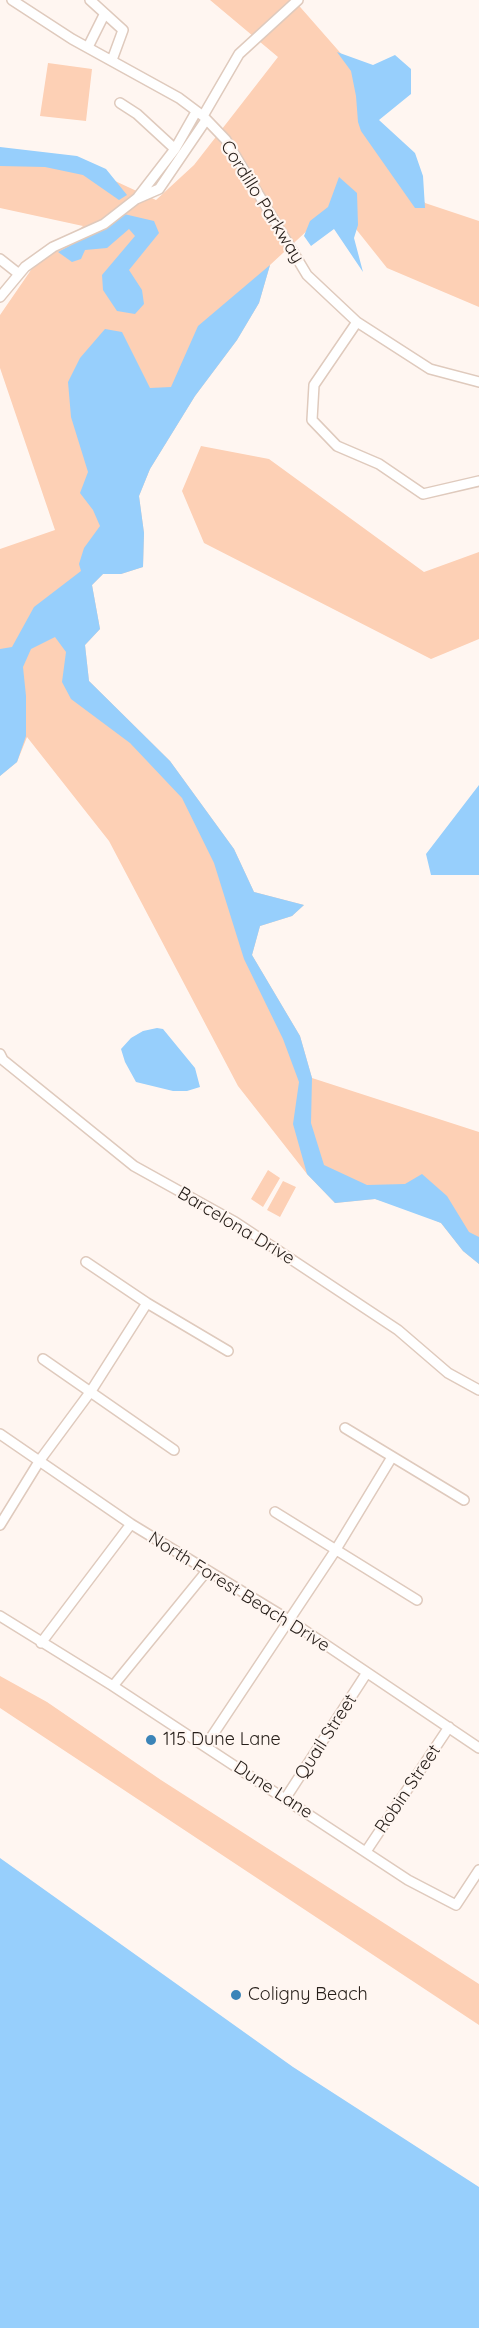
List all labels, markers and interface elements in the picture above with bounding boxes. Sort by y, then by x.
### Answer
street label: Cordillo Parkway [216,137,308,267]
street label: Barcelona Drive [173,1182,299,1270]
street label: North Forest Beach Drive [144,1527,334,1657]
street label: Quail Street [290,1690,362,1784]
place label: 115 Dune Lane [163,1729,281,1751]
marker: 115 Dune Lane [144,1733,158,1747]
street label: Robin Street [370,1741,446,1837]
street label: Dune Lane [229,1757,317,1823]
place label: Coligny Beach [248,1984,368,2006]
marker: Coligny Beach [229,1988,243,2002]

